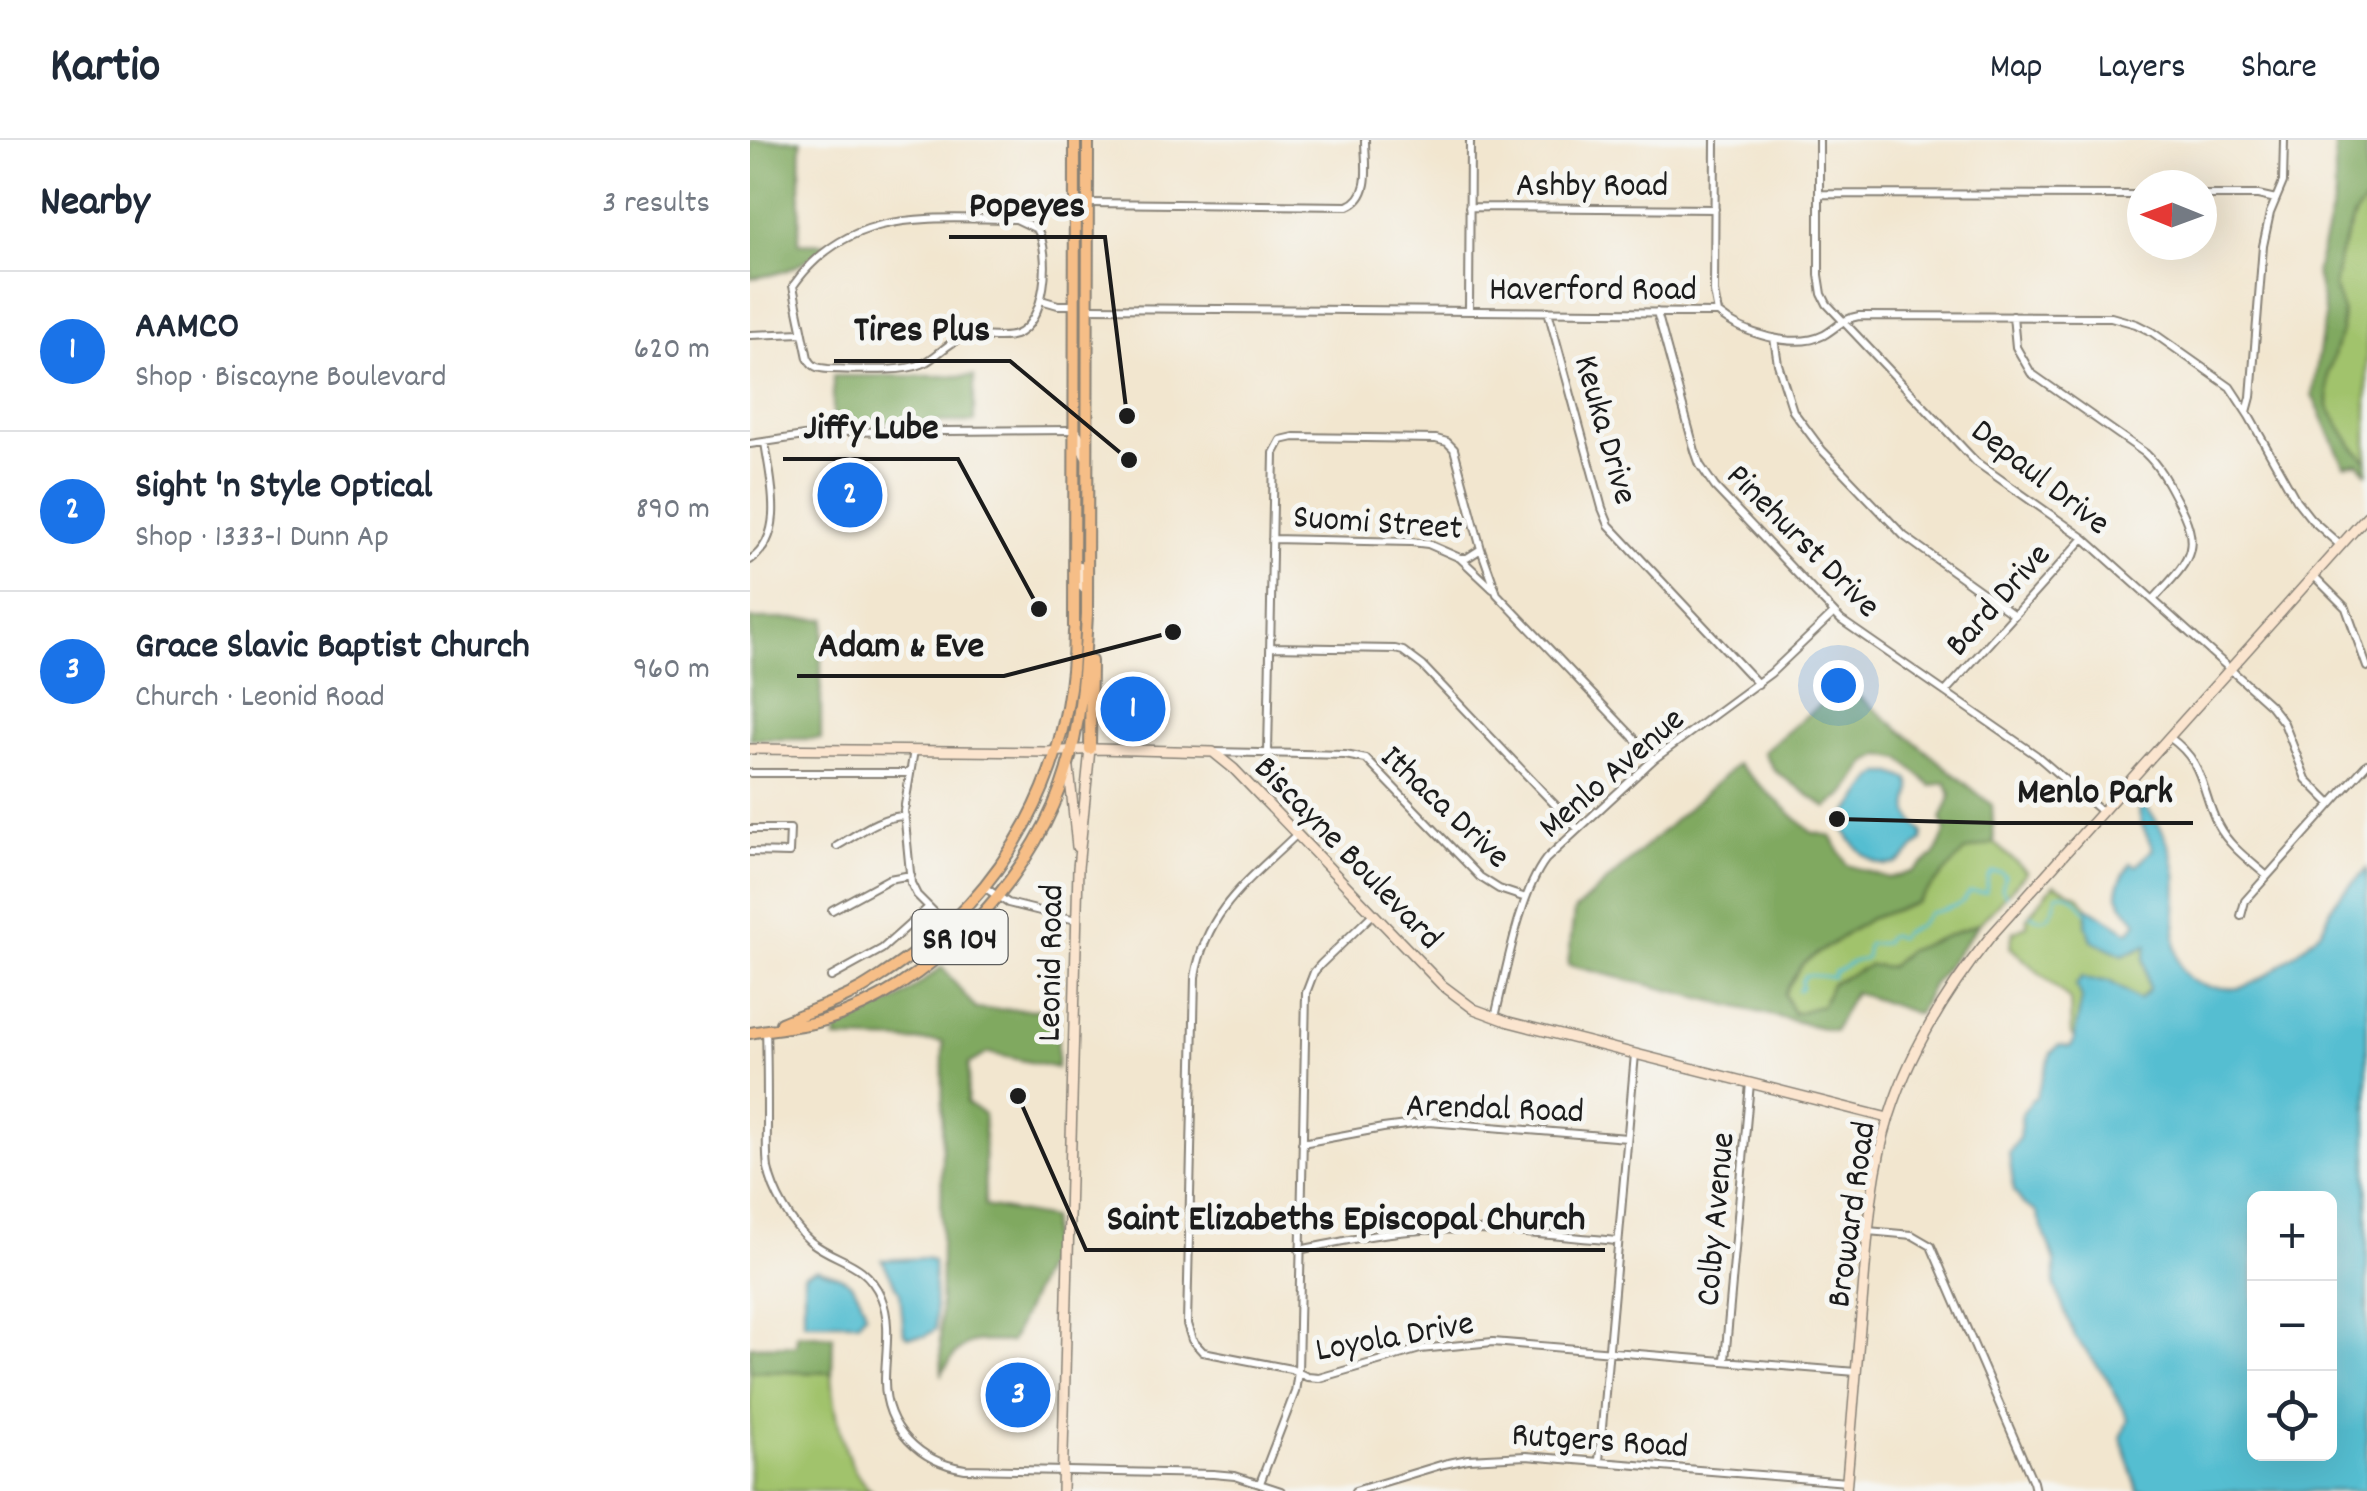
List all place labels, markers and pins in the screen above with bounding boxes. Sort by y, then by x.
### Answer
callout: Popeyes [949,169,1105,237]
callout: Tires Plus [834,293,1010,361]
callout: Jiffy Lube [783,391,958,459]
pin: 2 [818,458,882,532]
callout: Adam & Eve [797,608,1004,676]
pin: 1 [1100,672,1166,746]
callout: Menlo Park [1997,755,2193,823]
callout: Saint Elizabeths Episcopal Church [1086,1182,1605,1250]
pin: 3 [986,1358,1050,1432]

